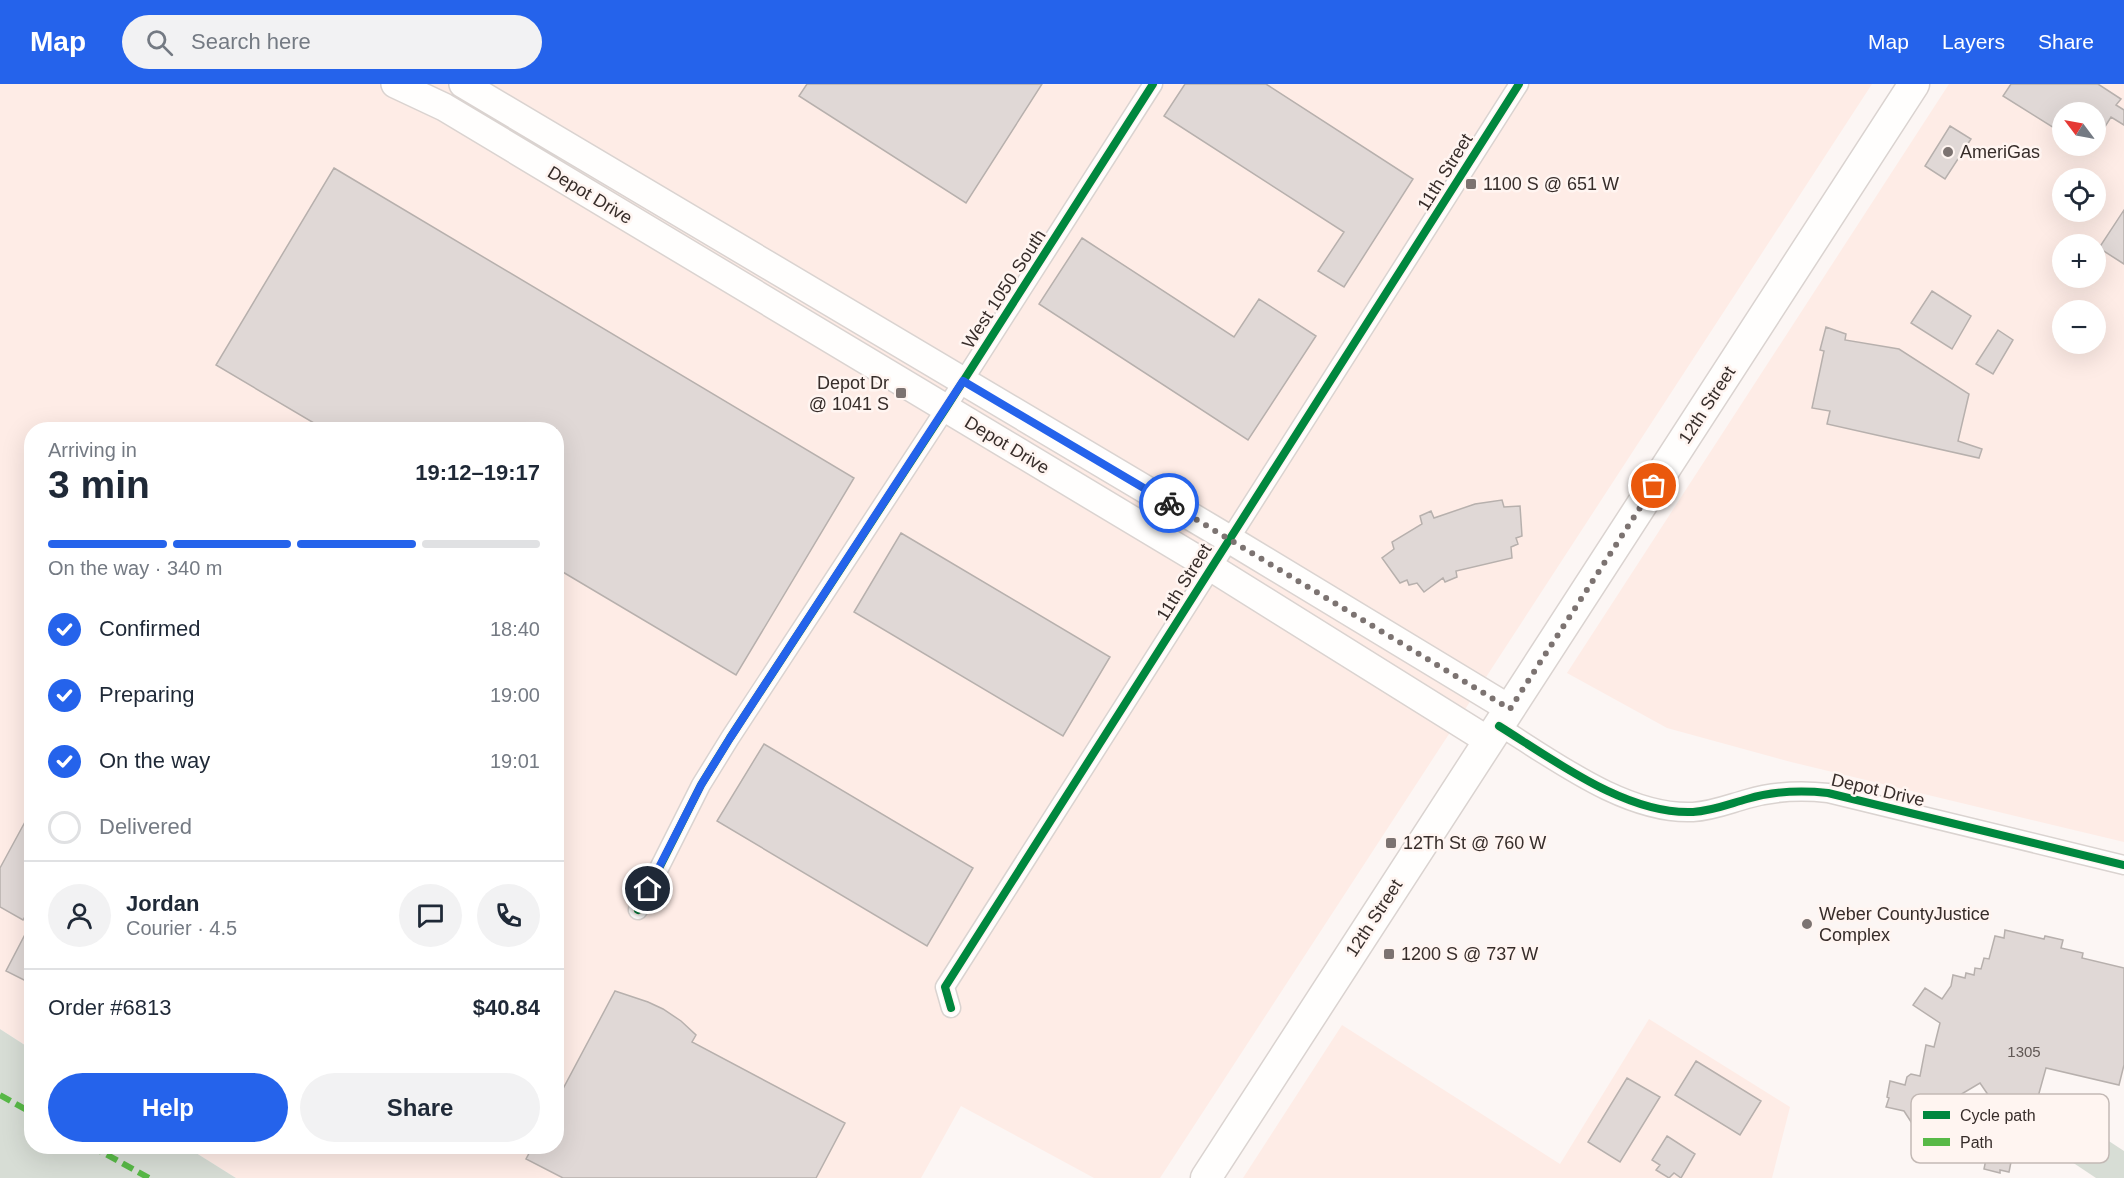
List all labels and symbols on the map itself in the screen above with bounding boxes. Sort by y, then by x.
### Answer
north arrow [2052,102,2106,156]
street label: 11th Street [1414,130,1476,214]
place label: AmeriGas [1960,142,2040,162]
marker: AmeriGas [1941,145,1955,159]
street label: Depot Drive [544,162,636,228]
place label: 1100 S @ 651 W [1483,174,1619,194]
marker: 1100 S @ 651 W [1464,177,1478,191]
street label: West 1050 South [958,226,1050,352]
street label: 12th Street [1675,363,1739,447]
place label: Depot Dr @ 1041 S [809,373,889,414]
marker: Depot Dr @ 1041 S [894,386,908,400]
street label: Depot Drive [961,412,1053,478]
pin [1628,460,1679,511]
courier [1139,473,1199,533]
street label: 11th Street [1153,540,1215,624]
street label: Depot Drive [1829,770,1927,810]
place label: 12Th St @ 760 W [1403,833,1546,853]
marker: 12Th St @ 760 W [1384,836,1398,850]
pin [622,863,673,914]
street label: 12th Street [1342,876,1406,960]
place label: Weber CountyJustice Complex [1819,904,1990,945]
marker: Weber CountyJustice Complex [1800,917,1814,931]
place label: 1200 S @ 737 W [1401,944,1538,964]
marker: 1200 S @ 737 W [1382,947,1396,961]
house number: 1305 [2007,1043,2041,1060]
legend [1911,1094,2109,1163]
text: Cycle path [1960,1107,2036,1124]
text: Path [1960,1134,1993,1151]

